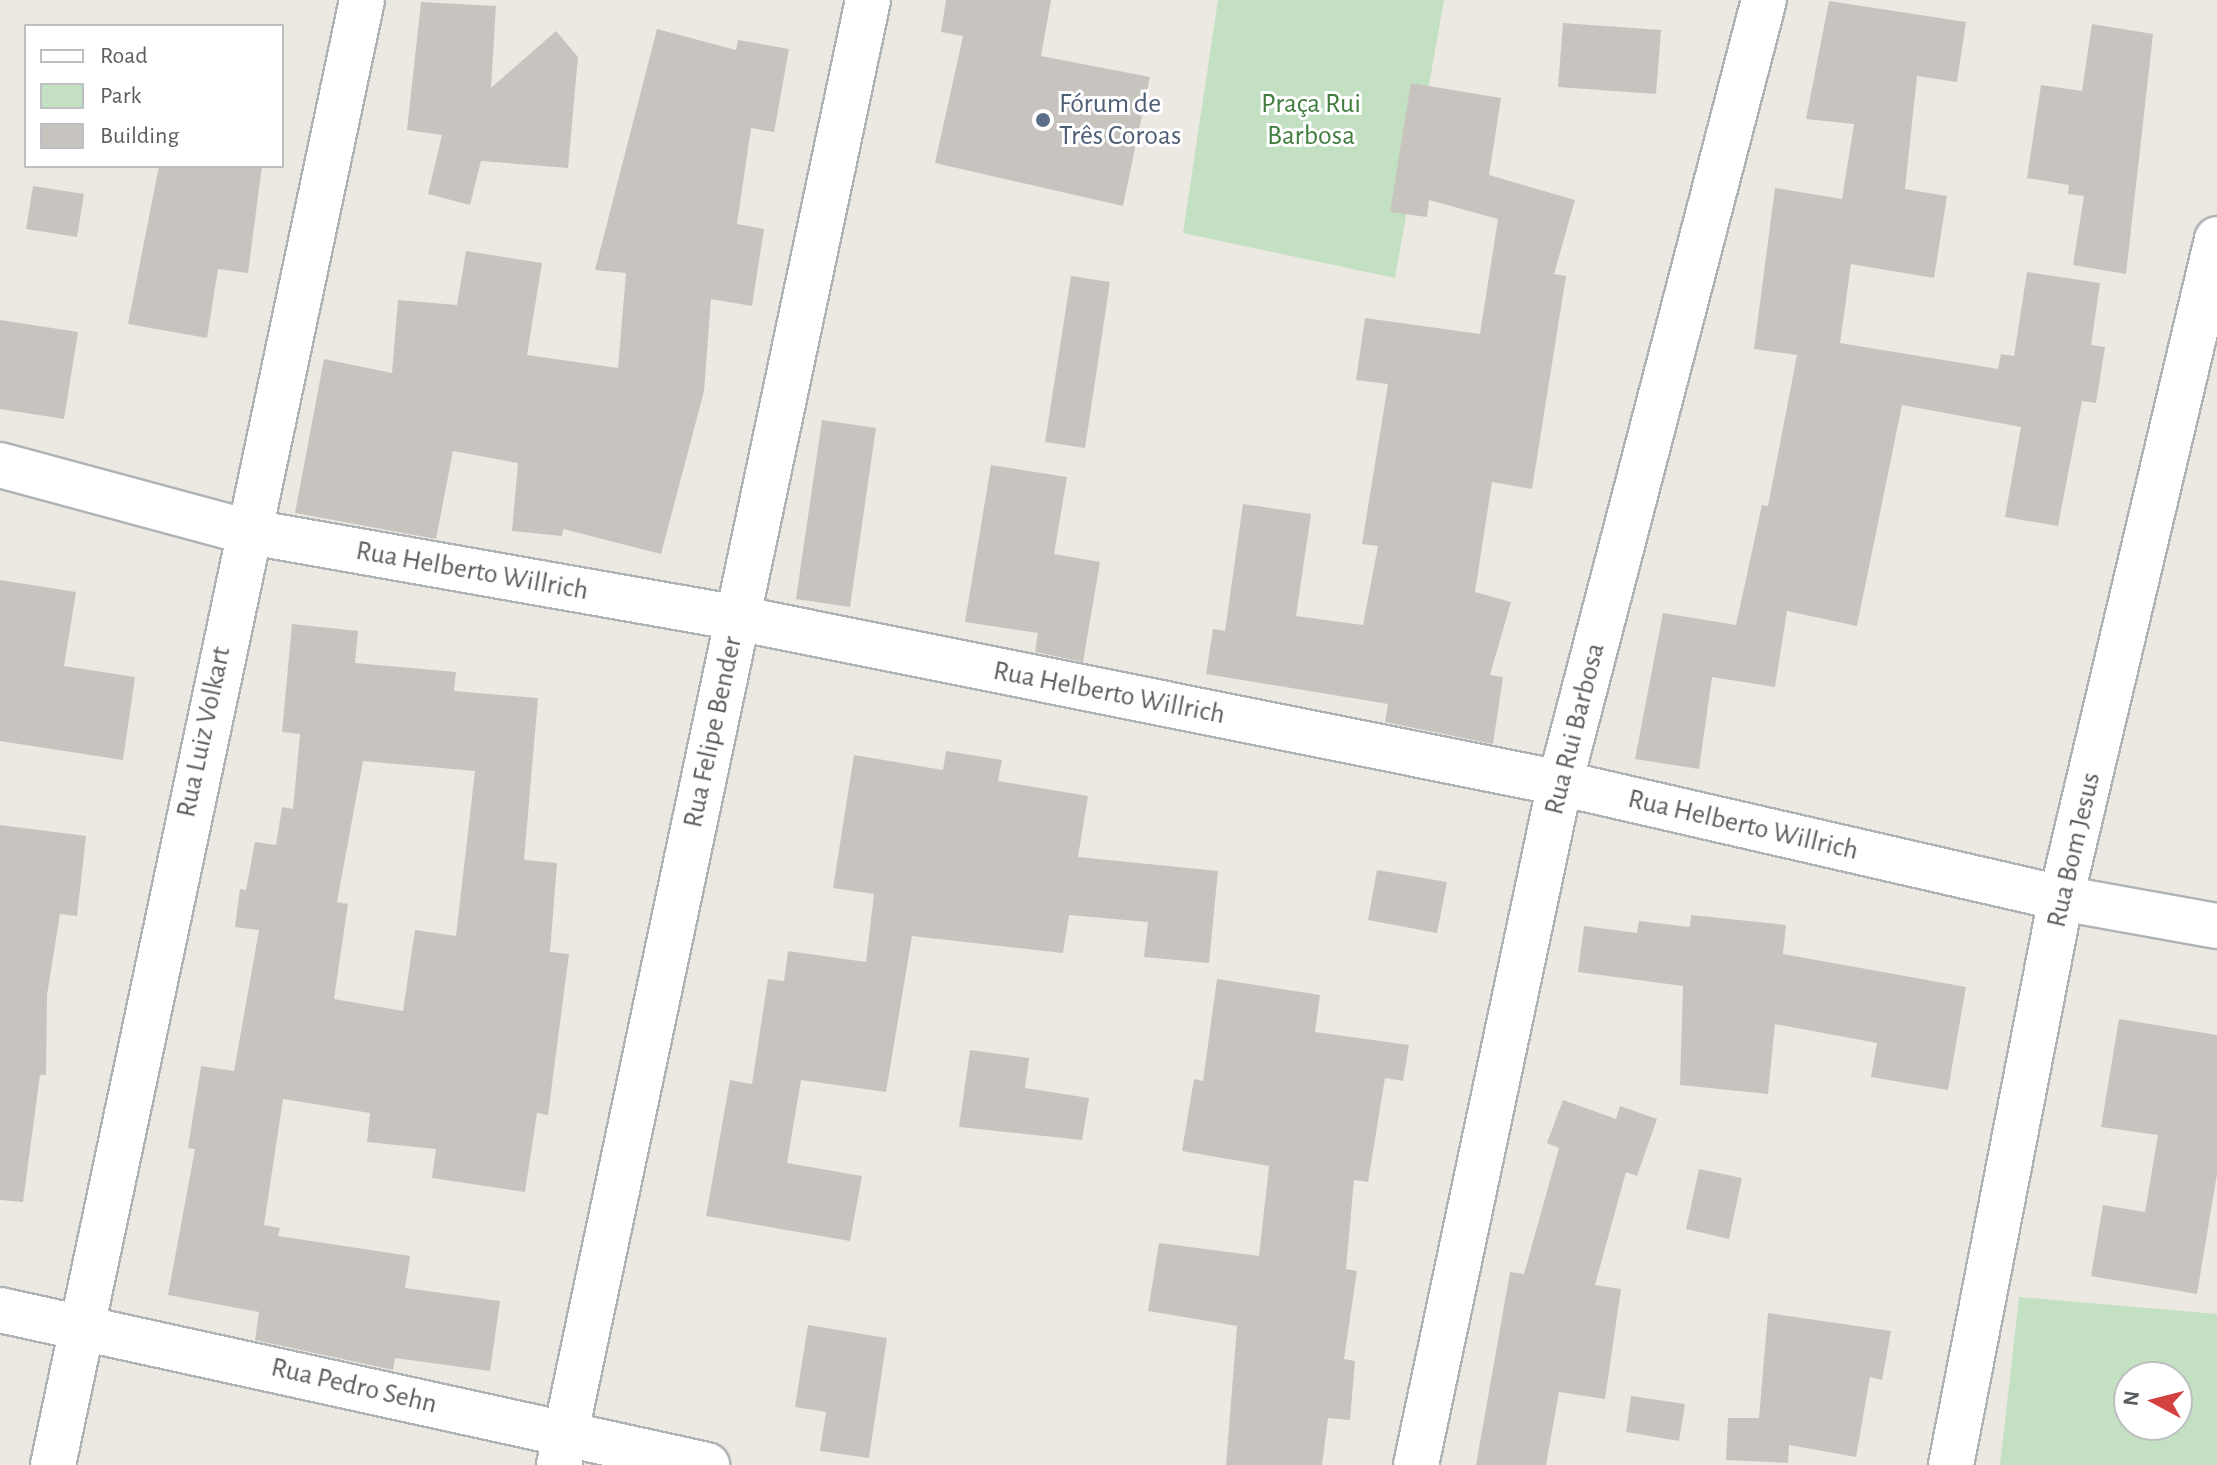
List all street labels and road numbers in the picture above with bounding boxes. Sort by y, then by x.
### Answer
street label: Rua Helberto Willrich [353,534,591,608]
street label: Rua Felipe Bender [676,633,750,831]
street label: Rua Rui Barbosa [1537,640,1613,818]
street label: Rua Luiz Volkart [170,644,238,820]
street label: Rua Helberto Willrich [990,654,1228,732]
street label: Rua Bom Jesus [2040,769,2108,931]
street label: Rua Helberto Willrich [1625,782,1861,868]
street label: Rua Pedro Sehn [268,1351,440,1421]

